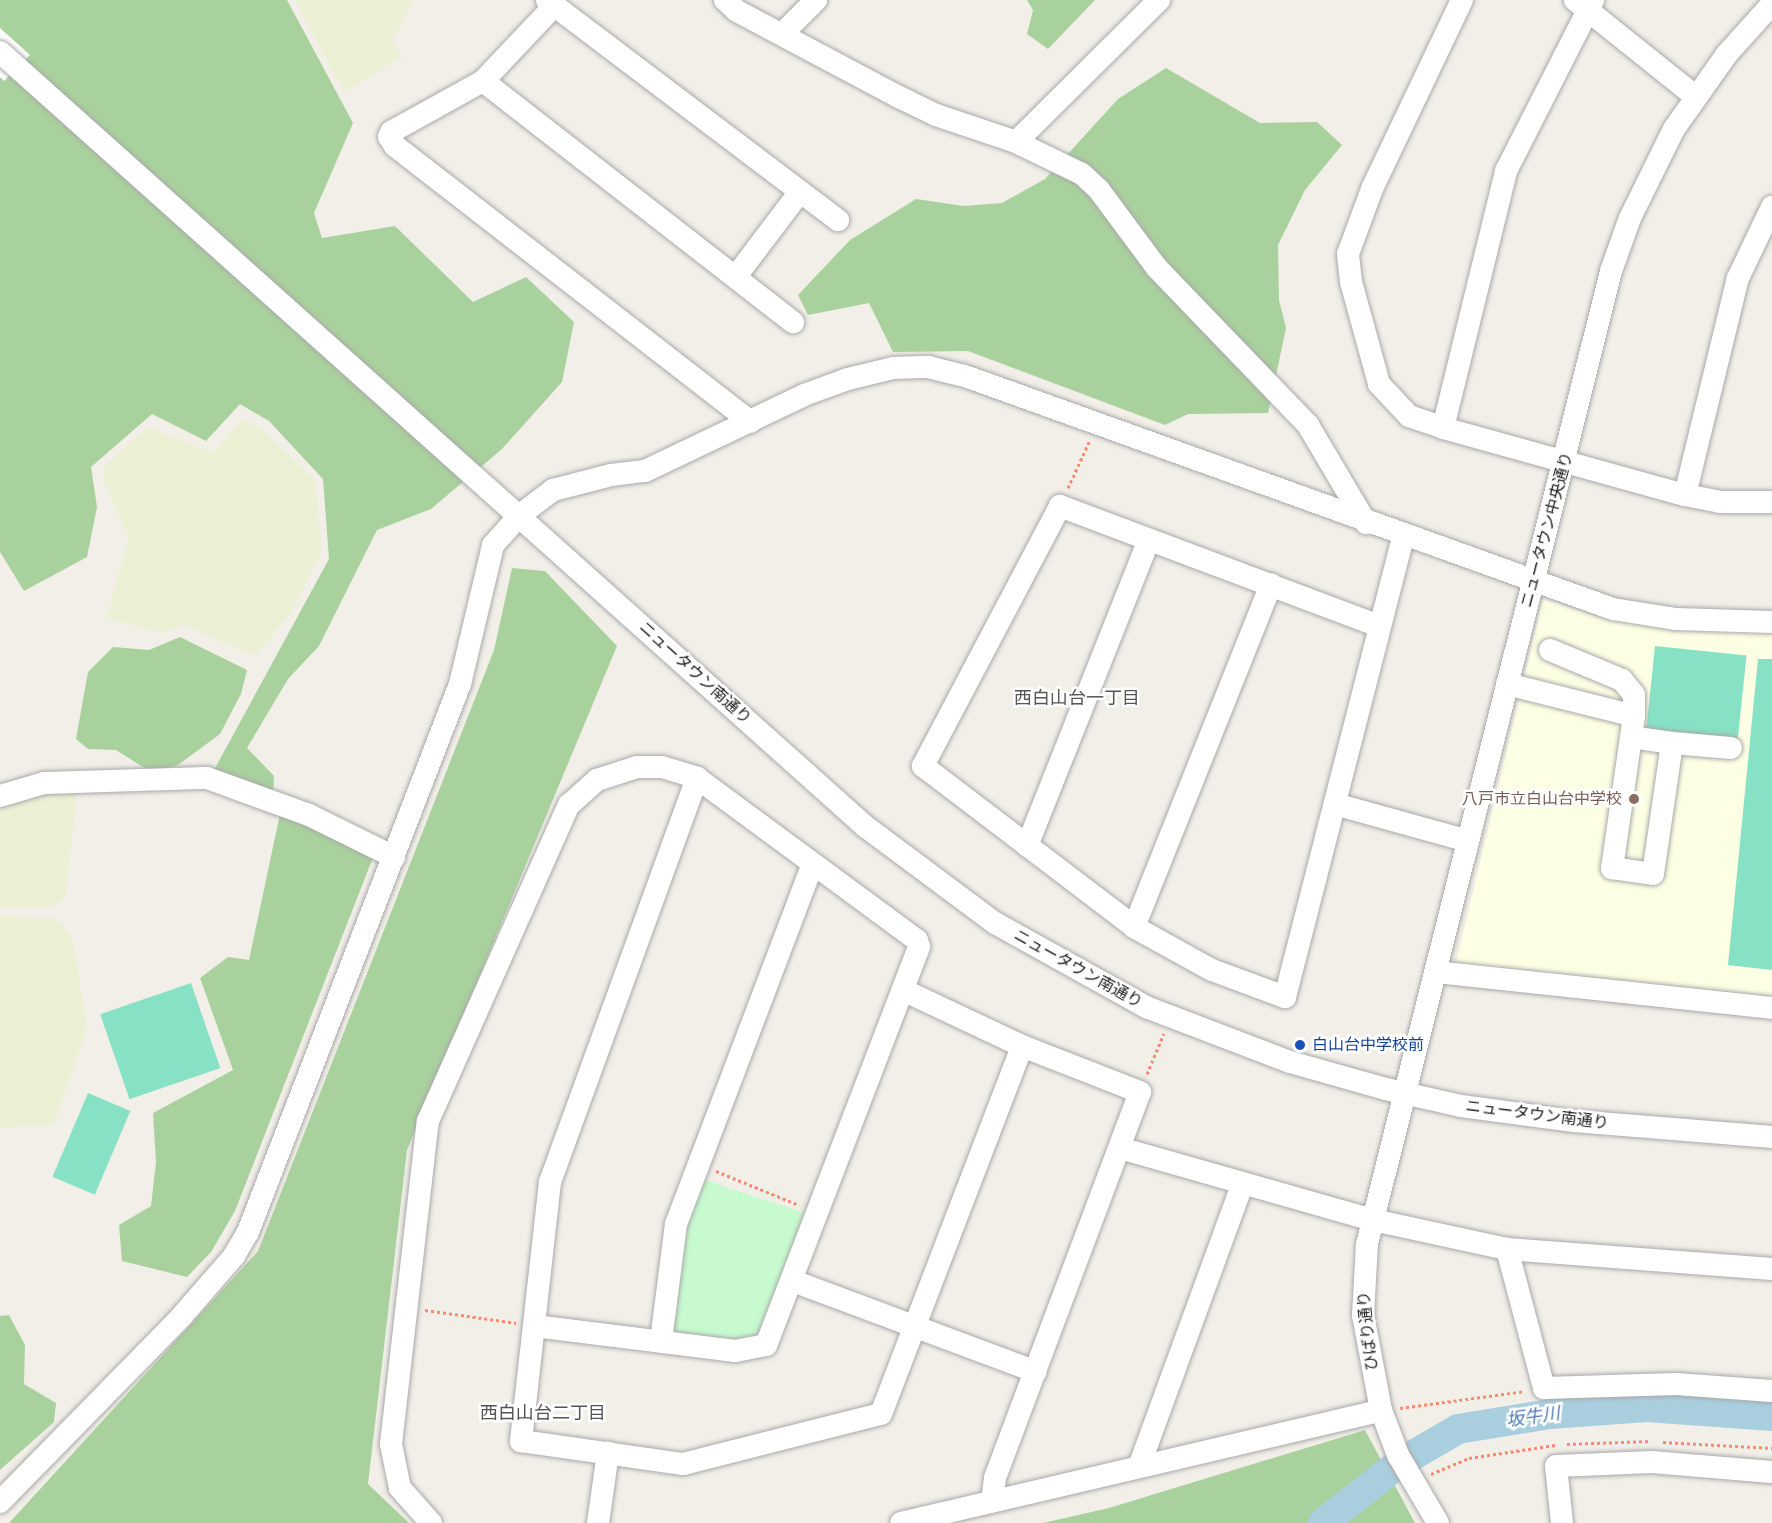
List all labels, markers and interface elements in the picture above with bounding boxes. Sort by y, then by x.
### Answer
street label: ニュータウン中央通り [1517,450,1577,610]
street label: ニュータウン南通り [635,618,755,728]
district label: 西白山台一丁目 [1014,687,1140,709]
place label: 八戸市立白山台中学校 [1462,789,1622,809]
marker: 八戸市立白山台中学校 [1627,792,1641,806]
street label: ニュータウン南通り [1010,926,1146,1012]
place label: 白山台中学校前 [1312,1035,1424,1055]
marker: 白山台中学校前 [1293,1038,1307,1052]
street label: ニュータウン南通り [1464,1097,1610,1133]
street label: ひばり通り [1354,1290,1382,1372]
district label: 西白山台二丁目 [480,1402,606,1424]
water label: 坂牛川 [1505,1403,1561,1431]

